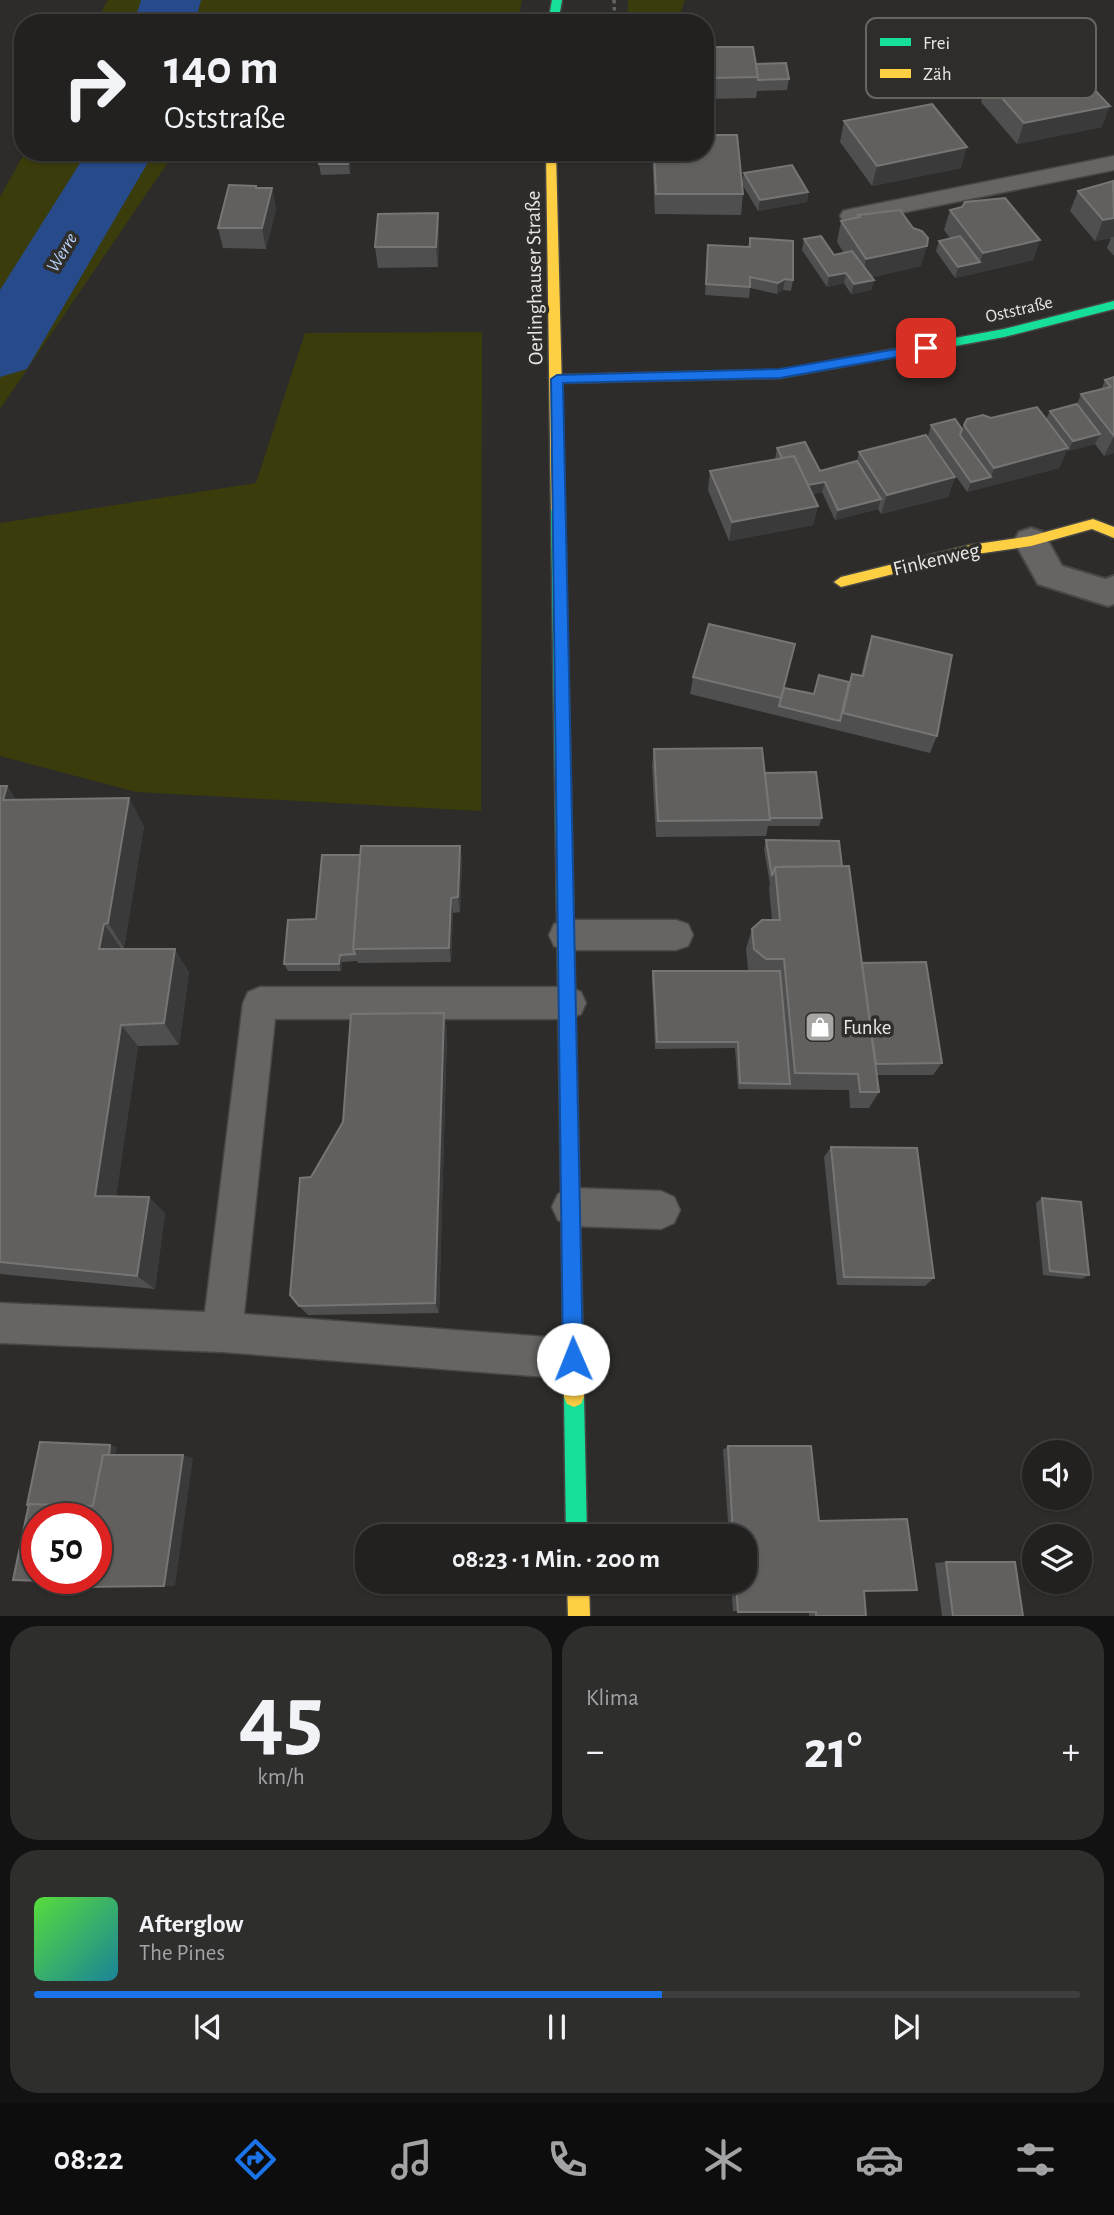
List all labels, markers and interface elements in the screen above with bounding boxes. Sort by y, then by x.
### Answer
legend [866,18,1096,98]
text: Frei [923,34,950,53]
icon: right [49,42,140,133]
text: 140 m [164,44,279,93]
text: Zäh [923,65,952,84]
text: Oststraße [164,102,286,134]
street label: Oerlinghauser Straße [522,191,547,365]
water label: Werre [43,230,81,276]
street label: Oststraße [984,294,1055,326]
pin [896,318,956,378]
icon: arrive [907,329,945,367]
street label: Finkenweg [891,539,982,580]
shop icon: Funke [803,1010,837,1044]
place label: Funke [843,1017,891,1038]
position arrow [536,1322,610,1396]
map controls [1022,1440,1092,1594]
button: sound [1022,1440,1092,1510]
speed limit sign: 50 [21,1503,112,1594]
button: layers [1022,1524,1092,1594]
text: 08:23 · 1 Min. · 200 m [452,1546,660,1572]
text: 45 [238,1673,324,1764]
text: Klima [586,1687,639,1710]
text: 21° [804,1725,862,1777]
text: − [586,1733,604,1771]
text: + [1062,1733,1080,1771]
text: km/h [257,1766,305,1789]
text: Afterglow [139,1911,243,1937]
text: The Pines [139,1942,225,1965]
icon: previous [189,2008,227,2046]
icon: pause [538,2008,576,2046]
icon: next [887,2008,925,2046]
icon: directions [231,2135,280,2184]
icon: music [387,2135,436,2184]
icon: phone [543,2135,592,2184]
icon: climate [699,2135,748,2184]
icon: car [855,2135,904,2184]
icon: filters [1011,2135,1060,2184]
text: 08:22 [54,2143,123,2175]

